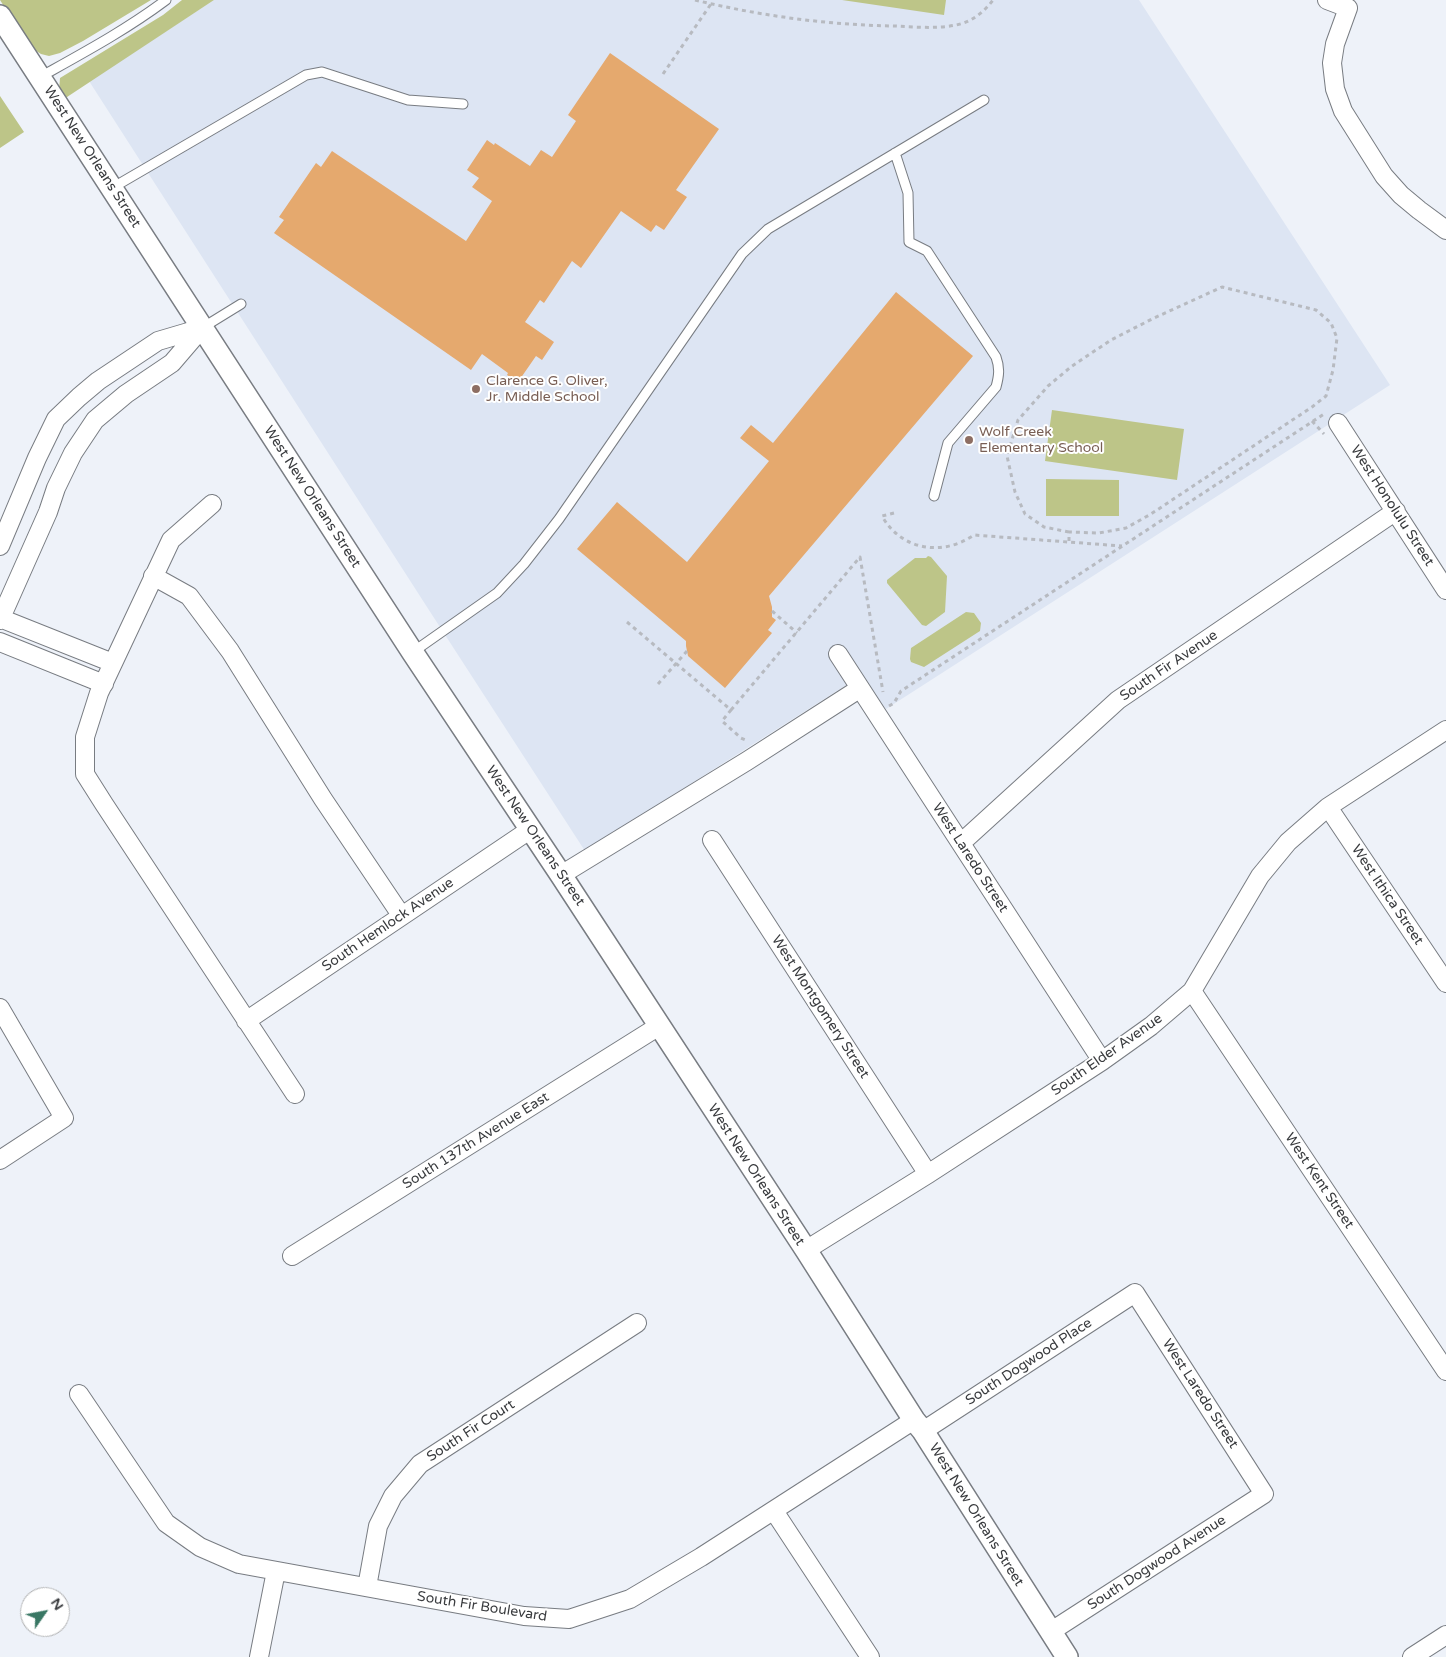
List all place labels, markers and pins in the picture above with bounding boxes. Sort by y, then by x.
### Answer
place label: Clarence G. Oliver, Jr. Middle School [486,373,608,406]
marker: Clarence G. Oliver, Jr. Middle School [470,383,482,395]
place label: Wolf Creek Elementary School [979,424,1103,457]
marker: Wolf Creek Elementary School [963,434,975,446]

